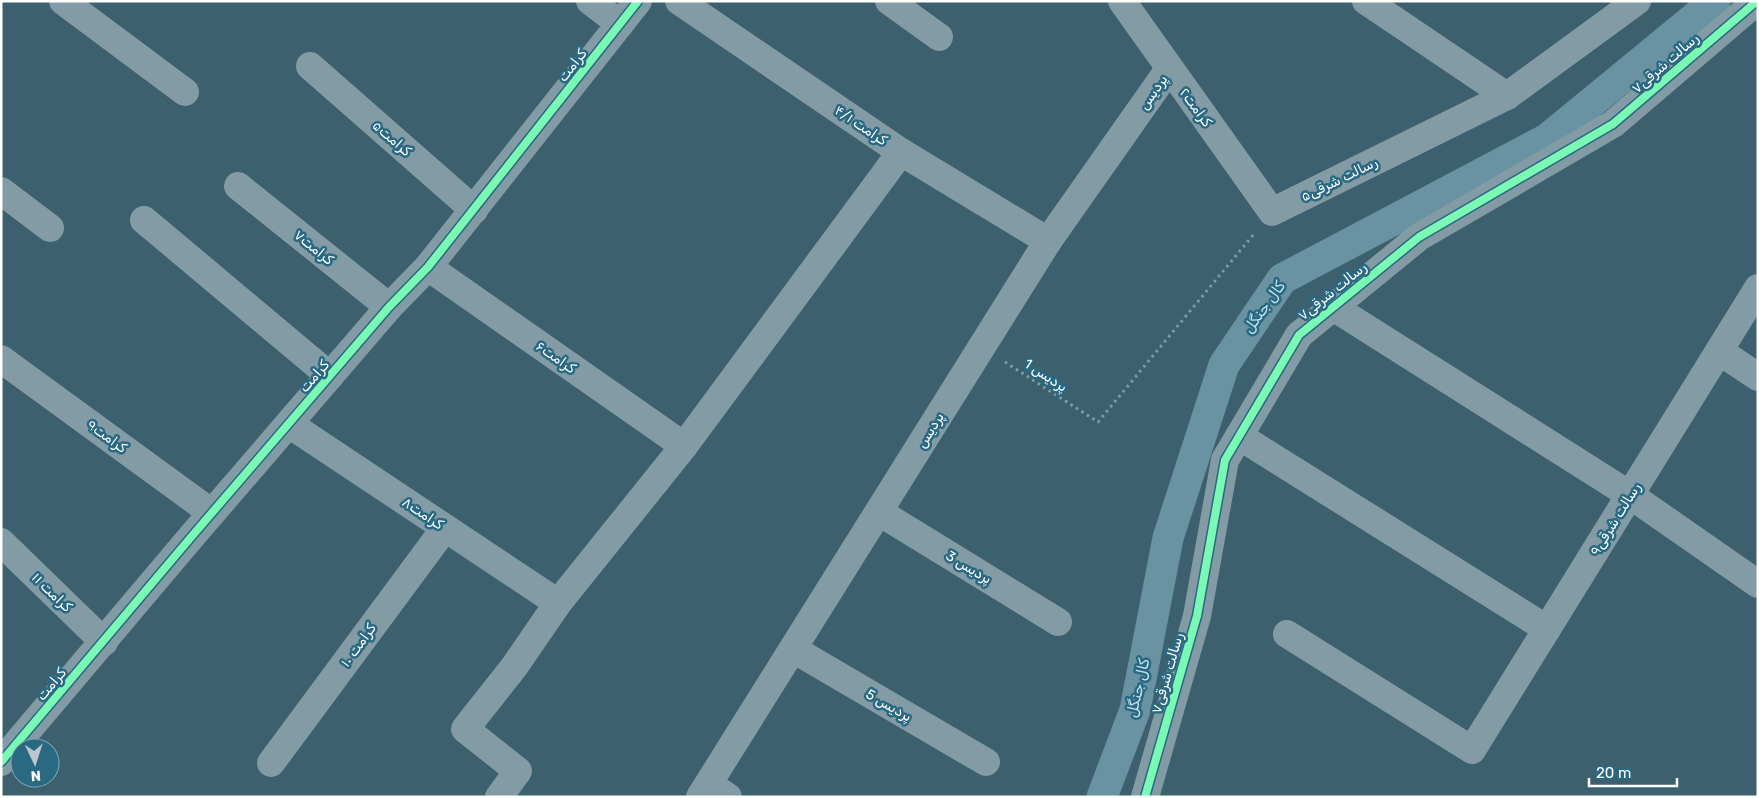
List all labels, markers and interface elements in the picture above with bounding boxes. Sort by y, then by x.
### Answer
street label: رسالت شرقی۷ [1628,30,1702,97]
street label: کرامت [554,45,591,85]
street label: پردیس [1135,72,1172,114]
street label: کرامت۲ [1176,84,1216,131]
street label: کرامت ۴/۱ [831,102,891,149]
street label: کرامت۵ [369,117,415,160]
street label: رسالت شرقی۵ [1298,154,1380,205]
street label: کرامت۷ [290,226,337,269]
street label: رسالت شرقی۷ [1295,259,1370,324]
water label: کال جنگل [1239,277,1289,337]
street label: کرامت۶ [533,338,579,378]
street label: پردیس 1 [1020,355,1071,396]
street label: کرامت [296,356,333,396]
street label: پردیس [913,409,949,452]
street label: کرامت۹ [83,416,131,457]
street label: رسالت شرقی۹ [1586,480,1644,559]
street label: کرامت۸ [399,493,447,534]
street label: پردیس 3 [942,547,995,589]
street label: کرامت ۱۱ [28,569,76,616]
street label: کرامت ۱۰ [337,620,380,670]
street label: رسالت شرقی۷ [1148,631,1187,716]
water label: کال جنگل [1122,657,1154,719]
street label: کرامت [33,664,70,704]
street label: پردیس 5 [862,685,915,726]
north arrow [10,738,60,788]
scale bar [1589,756,1676,788]
text: 20 m [1596,764,1631,782]
text: N [30,767,41,784]

